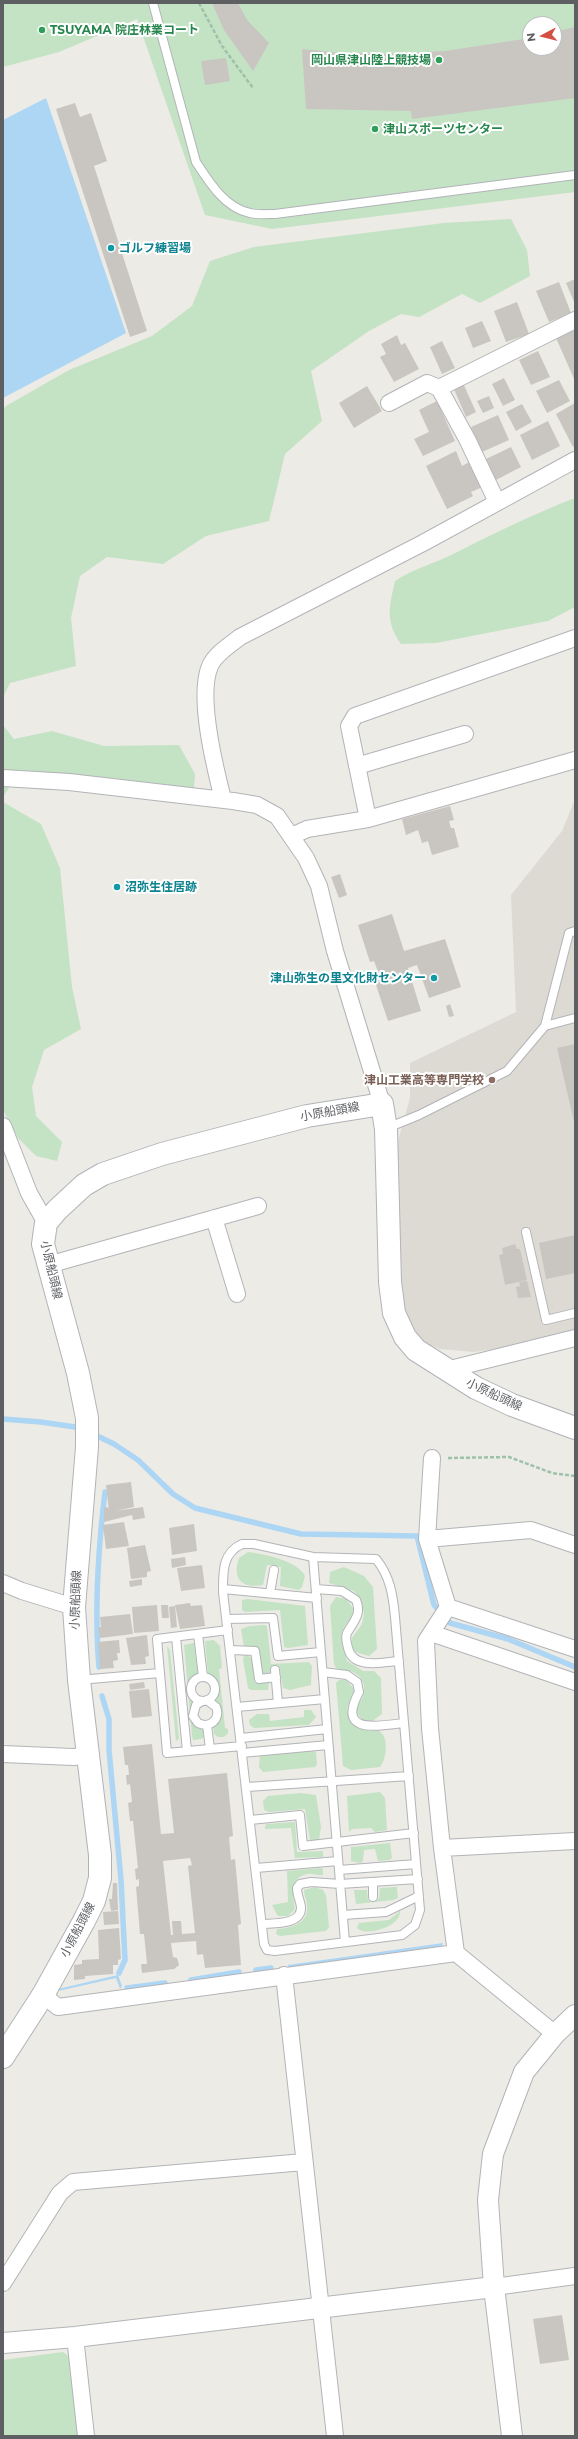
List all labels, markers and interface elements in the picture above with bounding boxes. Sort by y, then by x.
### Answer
north arrow [522,16,562,56]
place label: TSUYAMA 院庄林業コート [50,23,199,37]
marker: TSUYAMA 院庄林業コート [37,25,47,35]
text: N [524,32,539,43]
place label: 岡山県津山陸上競技場 [311,53,431,67]
marker: 岡山県津山陸上競技場 [434,55,444,65]
place label: 津山スポーツセンター [383,122,503,136]
marker: 津山スポーツセンター [370,124,380,134]
place label: ゴルフ練習場 [119,241,191,255]
marker: ゴルフ練習場 [106,243,116,253]
place label: 沼弥生住居跡 [125,880,197,894]
marker: 沼弥生住居跡 [112,882,122,892]
place label: 津山弥生の里文化財センター [270,971,426,985]
marker: 津山弥生の里文化財センター [429,973,439,983]
place label: 津山工業高等専門学校 [364,1073,484,1087]
marker: 津山工業高等専門学校 [487,1075,497,1085]
street label: 小原船頭線 [299,1100,361,1124]
street label: 小原船頭線 [37,1239,65,1301]
street label: 小原船頭線 [464,1376,524,1414]
street label: 小原船頭線 [68,1570,84,1630]
street label: 小原船頭線 [58,1900,98,1960]

